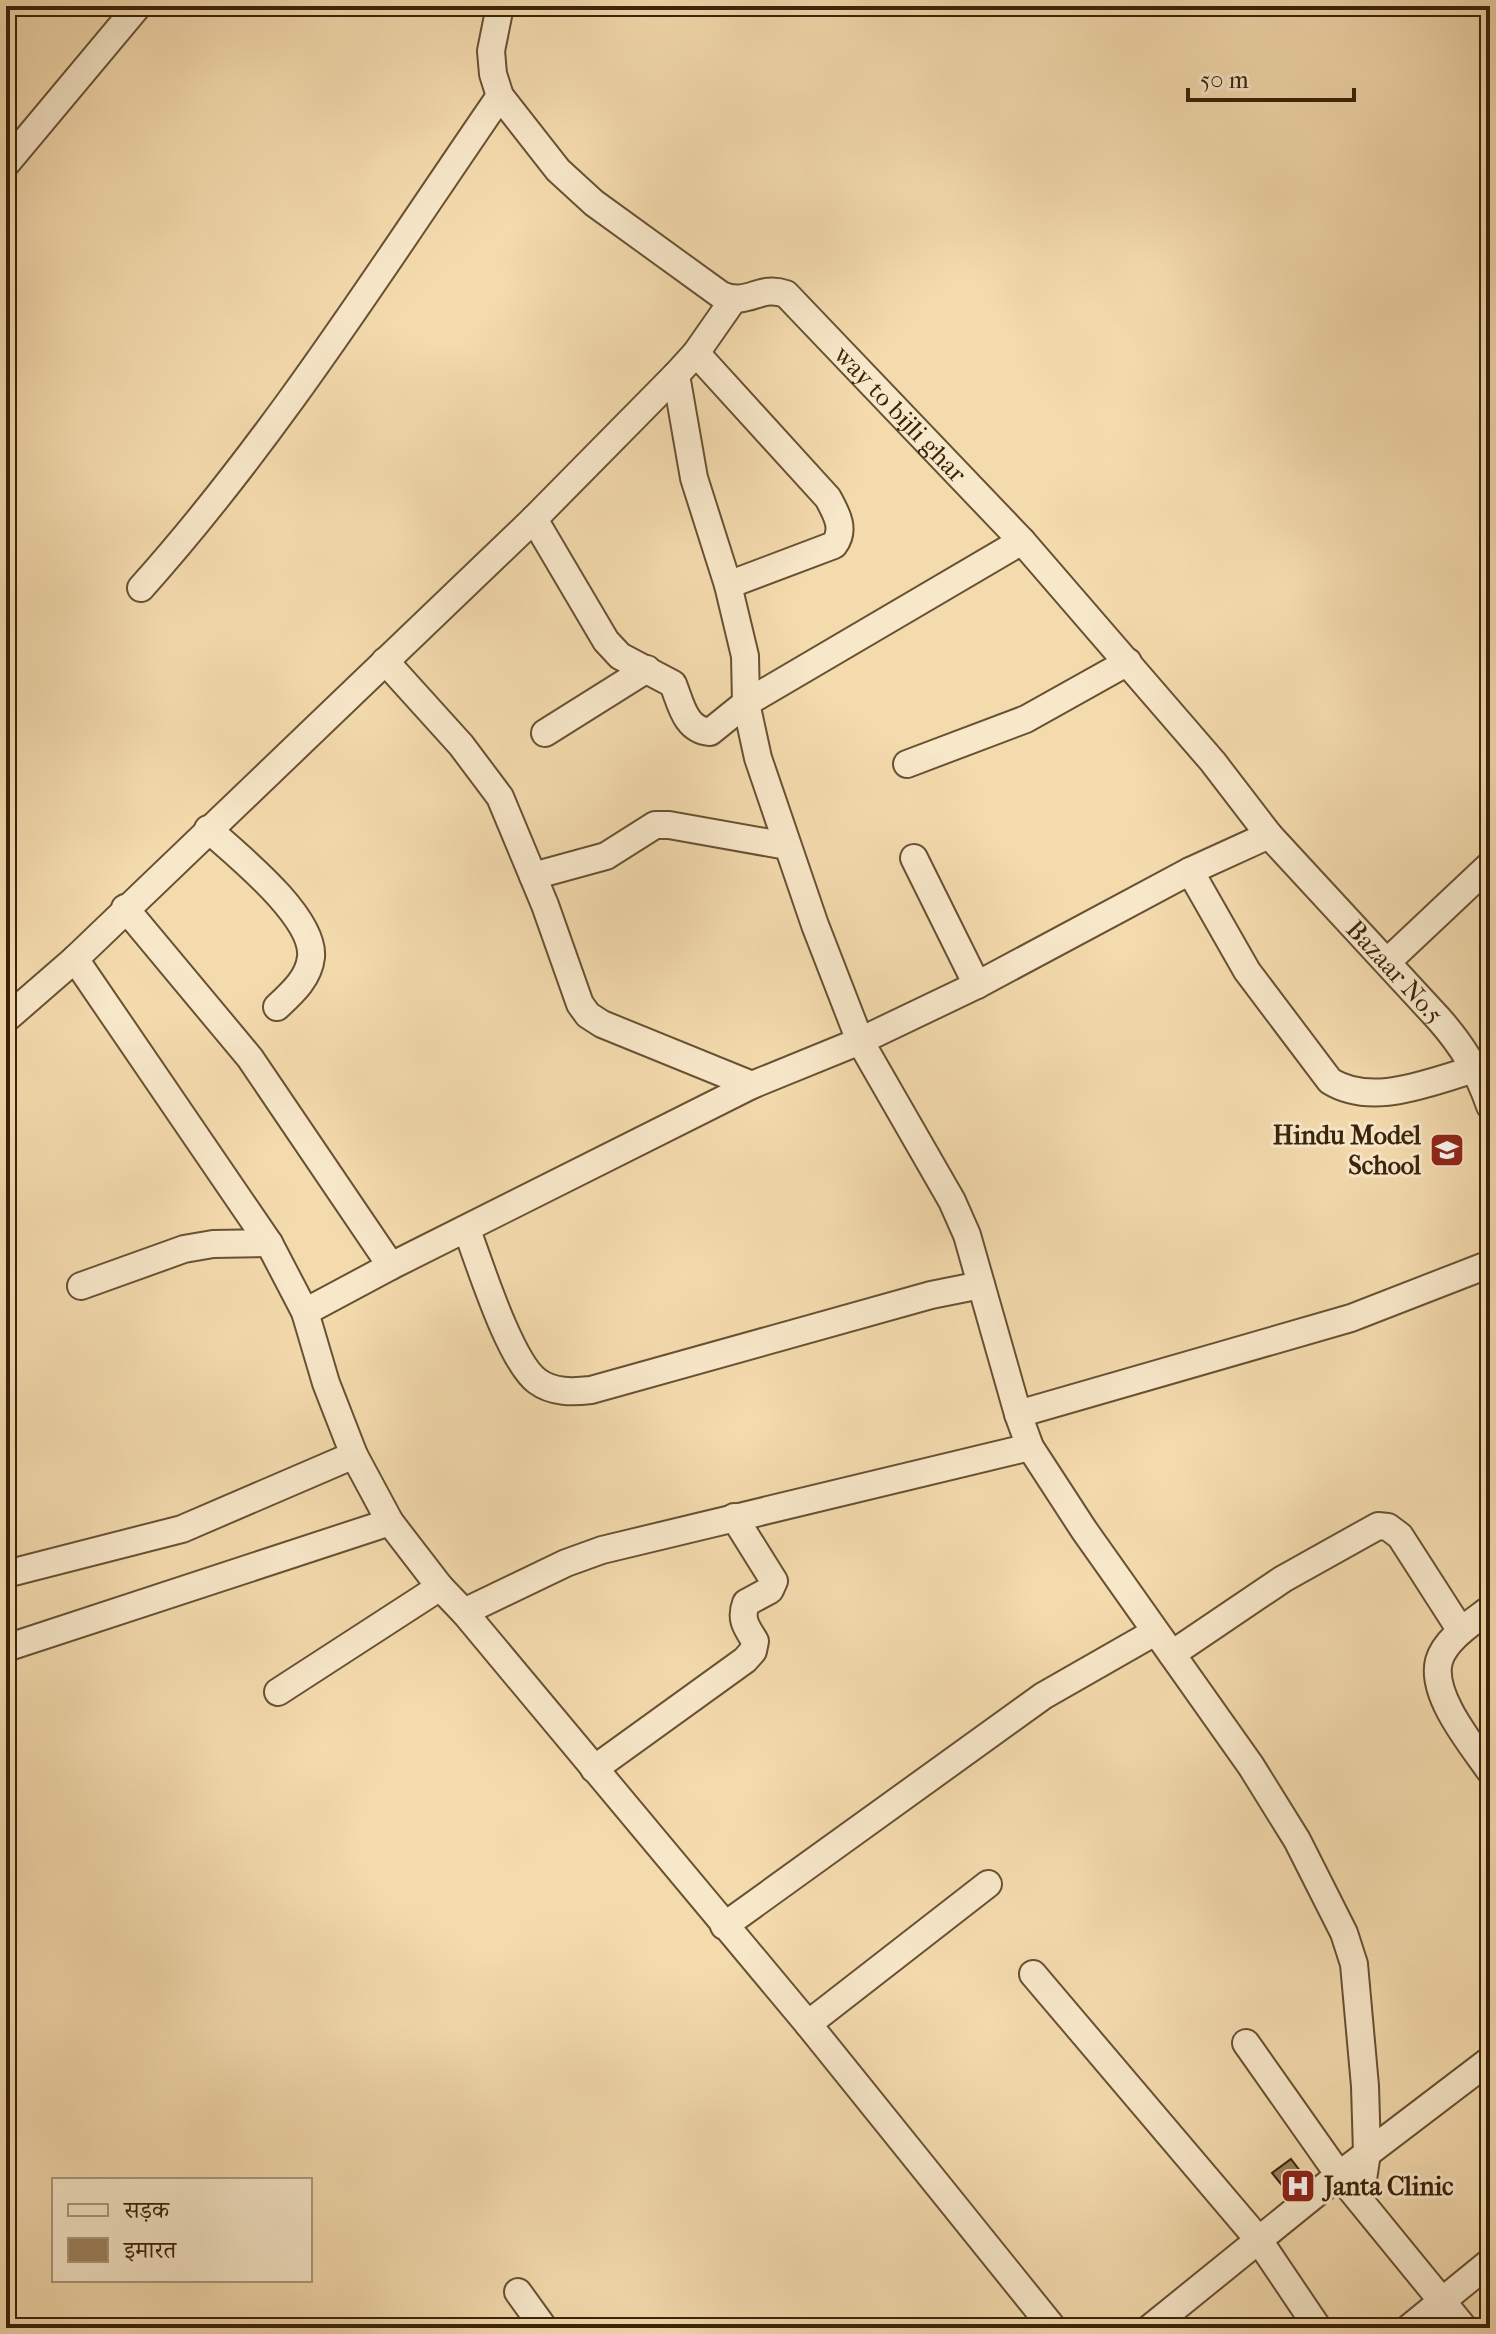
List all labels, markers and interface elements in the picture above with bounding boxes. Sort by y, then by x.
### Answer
scale bar [1188,52,1354,102]
text: 50 m [1200,66,1249,94]
street label: way to bijli ghar [827,338,973,489]
street label: Bazaar No.5 [1340,914,1450,1029]
place label: Hindu Model School [1273,1120,1422,1181]
school or university icon: Hindu Model School [1428,1131,1466,1169]
hospital icon: Janta Clinic [1279,2167,1317,2205]
place label: Janta Clinic [1321,2171,1454,2202]
legend [52,2178,312,2282]
text: सड़क [123,2196,171,2224]
text: इमारत [123,2236,177,2264]

